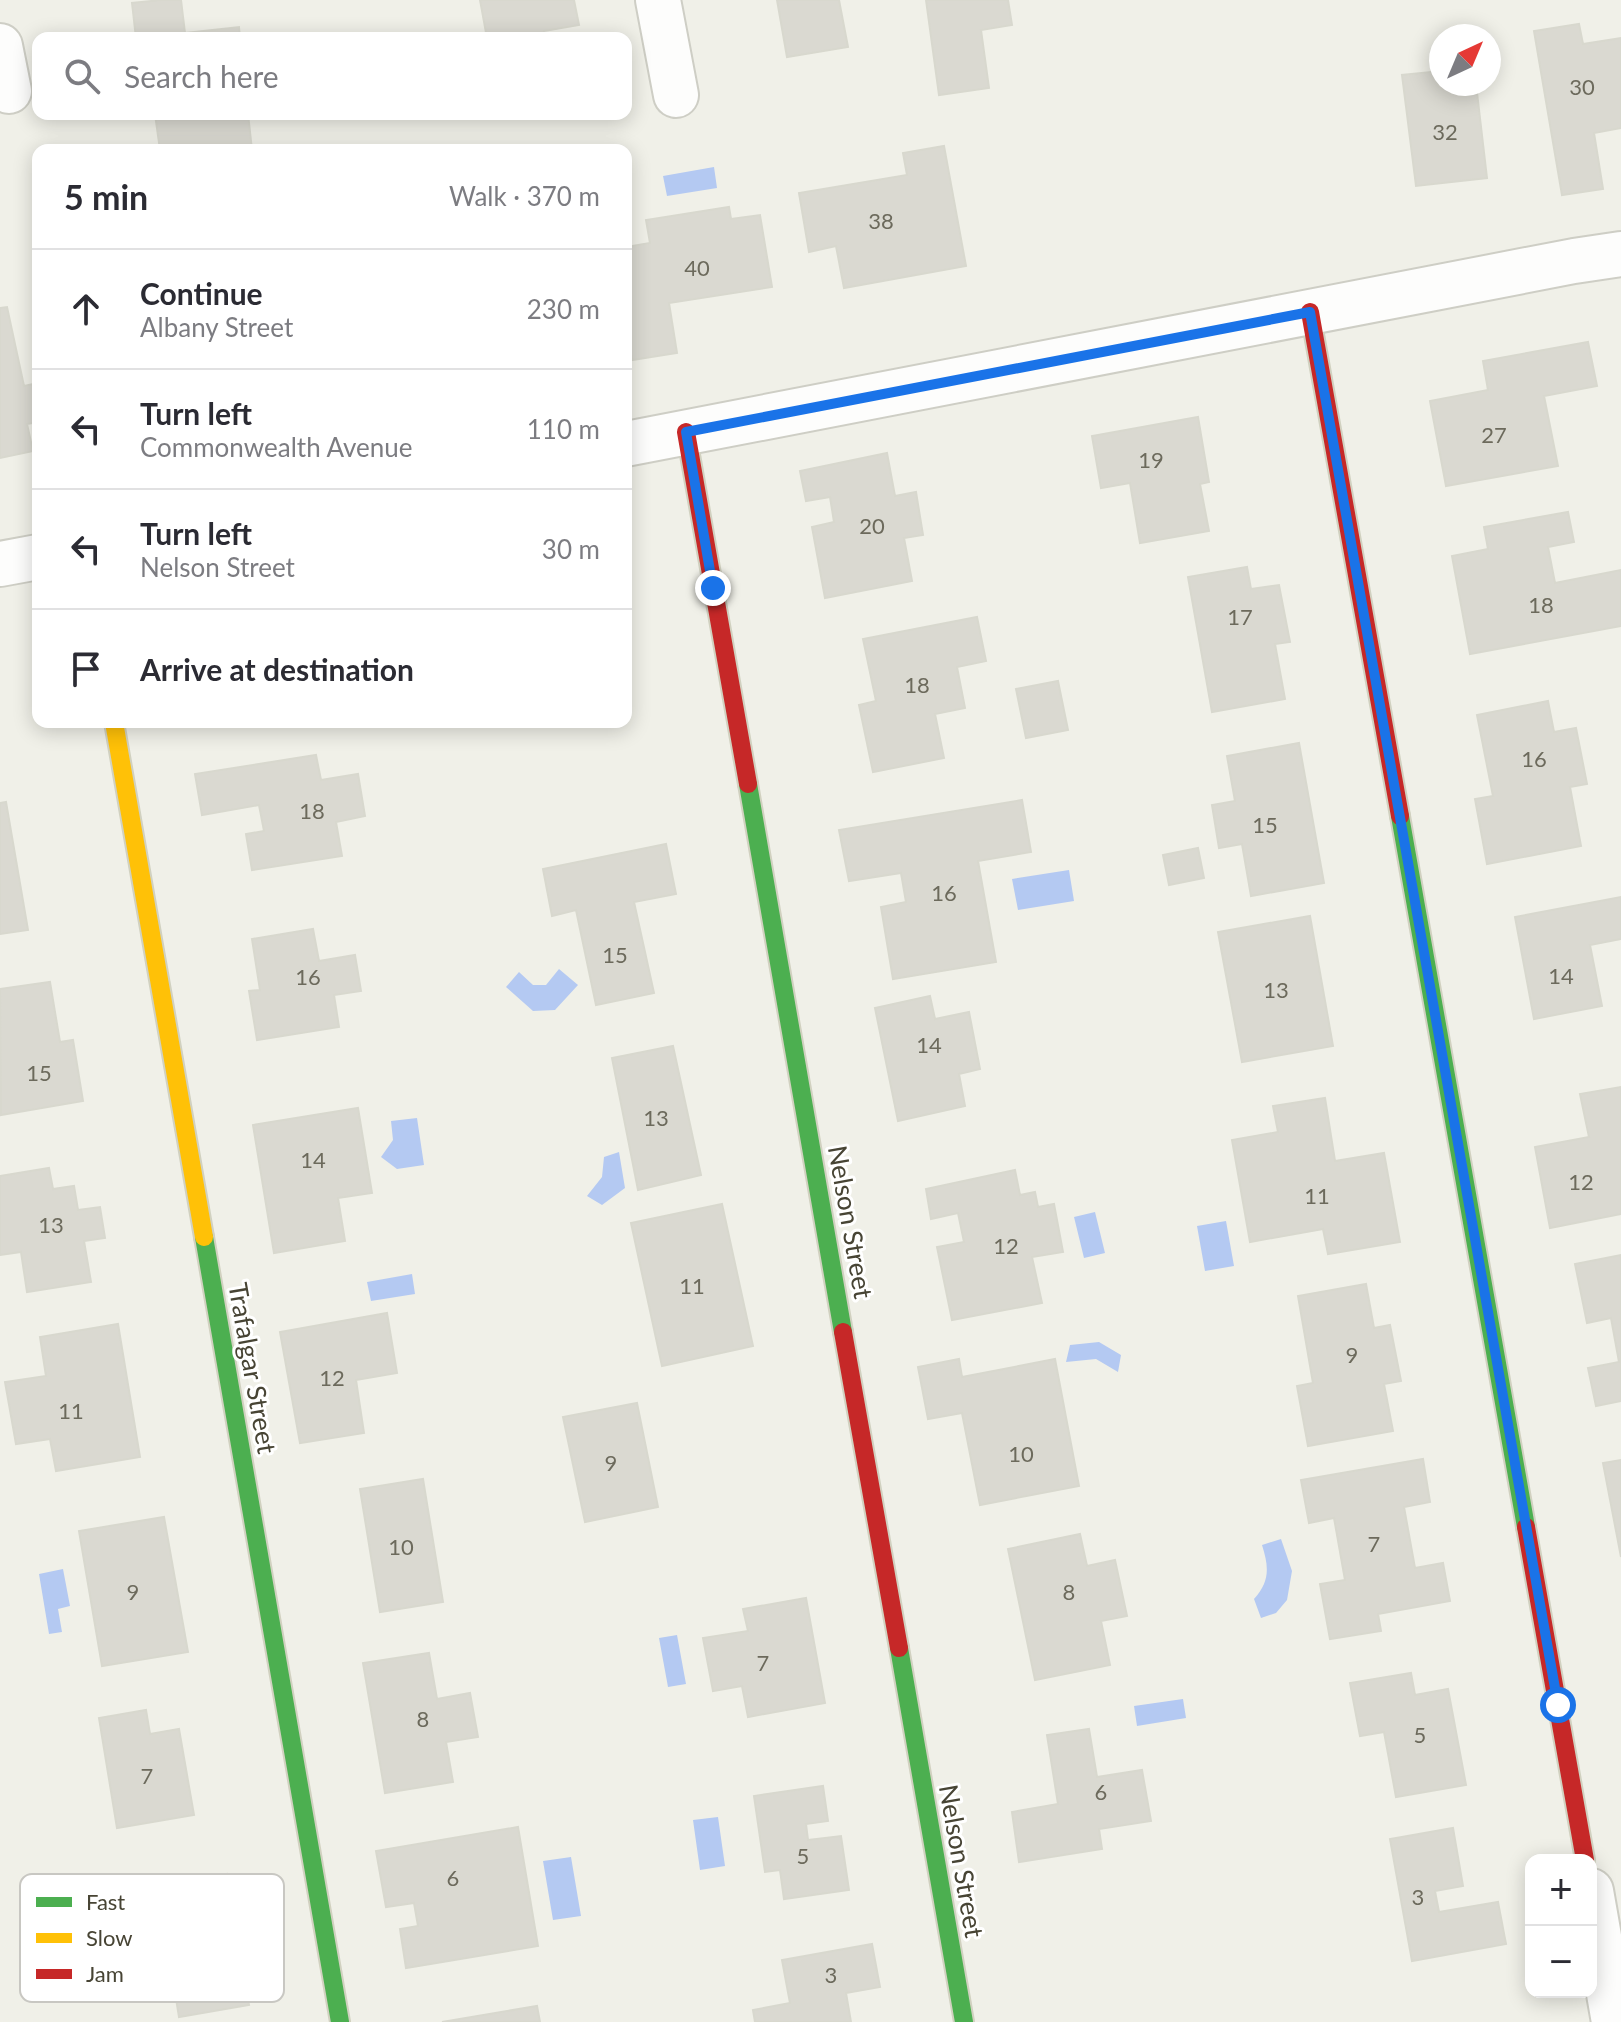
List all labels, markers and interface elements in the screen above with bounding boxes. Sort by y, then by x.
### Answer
north arrow [1429,24,1501,96]
search box [32,32,632,120]
icon: search [60,54,104,98]
text: Search here [124,58,279,94]
house number: 30 [1569,73,1595,100]
house number: 32 [1432,118,1458,145]
text: 5 min [64,176,148,217]
text: Walk · 370 m [449,180,600,212]
house number: 38 [868,207,894,234]
house number: 40 [684,254,710,281]
text: Continue [140,275,263,311]
icon: ahead [64,287,108,331]
text: 230 m [527,293,600,325]
text: Albany Street [140,311,293,343]
text: Turn left [140,395,252,431]
icon: left [64,407,108,451]
text: 110 m [527,413,600,445]
house number: 27 [1481,421,1507,448]
text: Commonwealth Avenue [140,431,413,463]
house number: 19 [1138,446,1164,473]
house number: 20 [859,512,885,539]
text: Turn left [140,515,252,551]
icon: left [64,527,108,571]
text: 30 m [542,533,600,565]
text: Nelson Street [140,551,295,583]
route end [695,570,731,606]
house number: 18 [1528,591,1554,618]
house number: 17 [1227,603,1253,630]
icon: arrive [64,647,108,691]
text: Arrive at destination [140,651,414,687]
house number: 18 [904,671,930,698]
house number: 16 [1521,745,1547,772]
house number: 18 [299,797,325,824]
house number: 15 [1252,811,1278,838]
house number: 16 [931,879,957,906]
house number: 15 [602,941,628,968]
house number: 14 [1548,962,1574,989]
house number: 16 [295,963,321,990]
house number: 13 [1263,976,1289,1003]
house number: 14 [916,1031,942,1058]
house number: 15 [26,1059,52,1086]
house number: 13 [643,1104,669,1131]
street label: Nelson Street [822,1143,880,1302]
house number: 14 [300,1146,326,1173]
house number: 12 [1568,1168,1594,1195]
house number: 11 [1304,1182,1330,1209]
house number: 13 [38,1211,64,1238]
house number: 12 [993,1232,1019,1259]
house number: 11 [679,1272,705,1299]
street label: Trafalgar Street [222,1280,284,1457]
house number: 9 [1346,1341,1358,1368]
house number: 12 [319,1364,345,1391]
house number: 11 [58,1397,84,1424]
house number: 10 [1008,1440,1034,1467]
house number: 9 [605,1449,617,1476]
house number: 7 [1368,1530,1380,1557]
house number: 10 [388,1533,414,1560]
house number: 9 [127,1578,139,1605]
house number: 8 [1063,1578,1075,1605]
house number: 7 [757,1649,769,1676]
route start [1540,1687,1576,1723]
house number: 8 [417,1705,429,1732]
house number: 5 [1414,1721,1426,1748]
house number: 7 [141,1762,153,1789]
house number: 6 [1095,1778,1107,1805]
street label: Nelson Street [933,1782,991,1941]
house number: 5 [797,1842,809,1869]
map controls [1525,1854,1597,1998]
button: + [1525,1854,1597,1926]
house number: 6 [447,1864,459,1891]
legend [20,1874,284,2002]
house number: 3 [1412,1883,1424,1910]
text: Fast [86,1888,125,1915]
text: Slow [86,1924,133,1951]
button: − [1525,1926,1597,1998]
text: Jam [86,1960,124,1987]
house number: 3 [825,1961,837,1988]

